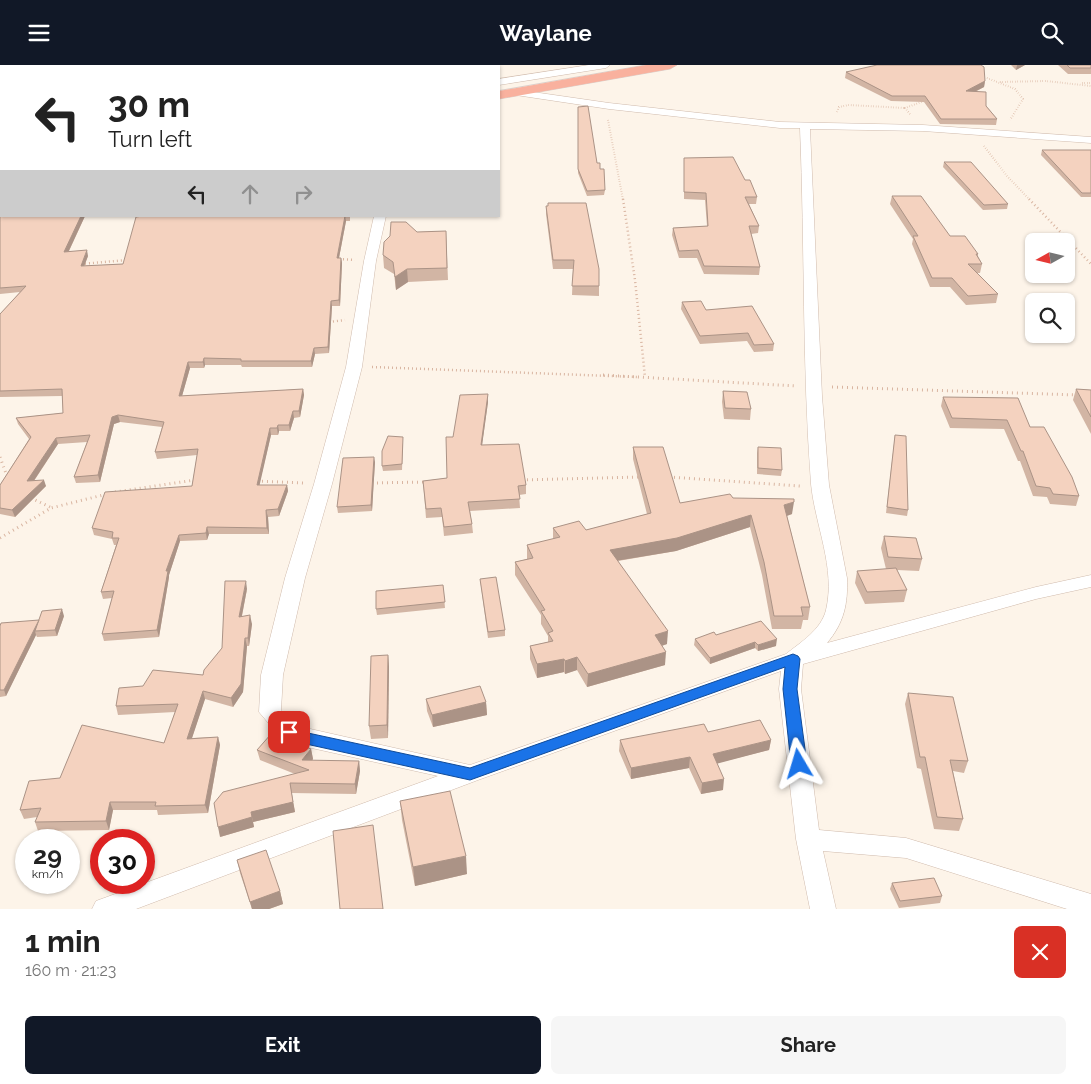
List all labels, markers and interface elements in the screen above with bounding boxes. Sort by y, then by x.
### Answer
icon: menu [25,19,53,47]
icon: search [1038,19,1066,47]
text: Waylane [499,20,592,46]
text: 30 m [108,84,190,125]
icon: left [25,85,90,150]
text: Turn left [108,126,192,152]
icon: left [183,180,211,208]
icon: ahead [236,180,264,208]
icon: right [289,180,317,208]
north arrow [1025,233,1075,283]
map controls [1025,233,1075,343]
button: search [1025,293,1075,343]
pin [268,711,310,753]
icon: arrive [275,718,303,746]
position arrow [772,737,824,789]
speed limit sign: 30 [90,829,155,894]
text: 29 [33,840,62,870]
text: km/h [32,867,63,881]
text: 1 min [25,924,101,959]
button: close [1014,926,1066,978]
text: 160 m · 21:23 [25,961,116,980]
button: Exit [25,1016,541,1074]
button: Share [551,1016,1066,1074]

